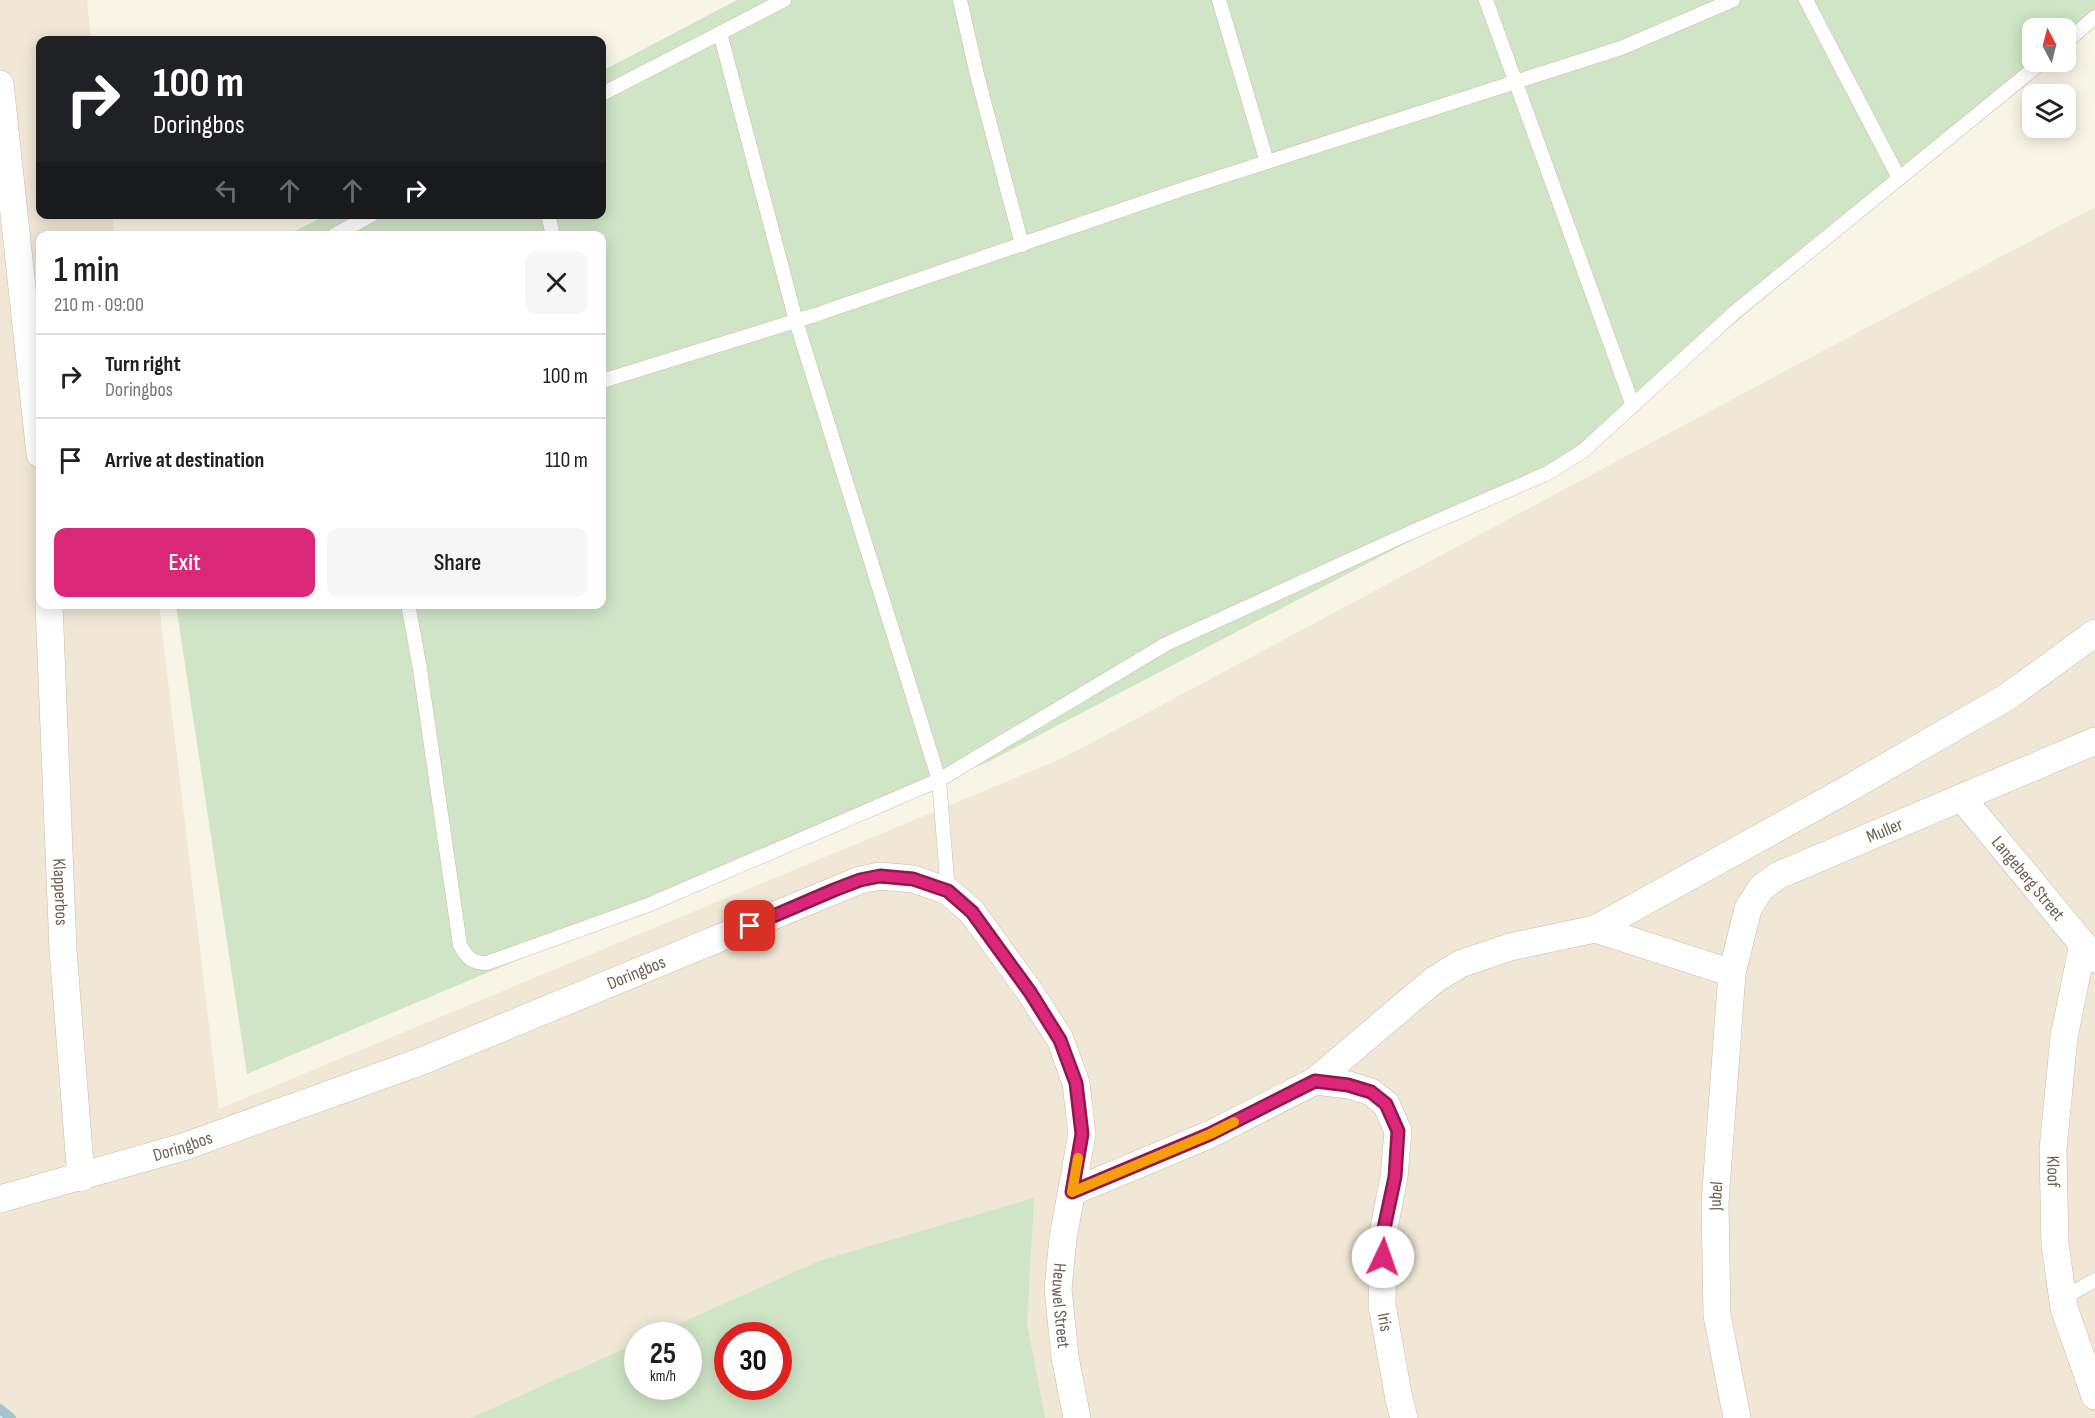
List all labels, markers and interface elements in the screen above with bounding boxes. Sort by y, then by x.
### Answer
north arrow [2022,18,2076,72]
map controls [2022,18,2076,138]
text: 100 m [153,58,244,109]
icon: right [54,60,132,138]
button: layers [2022,84,2076,138]
text: Doringbos [153,109,245,141]
icon: left [210,174,243,207]
icon: ahead [273,174,306,207]
icon: ahead [336,174,369,207]
icon: right [399,174,432,207]
text: 1 min [54,249,119,292]
button: close [525,251,588,314]
text: 210 m · 09:00 [54,293,144,317]
text: Turn right [105,351,181,378]
icon: right [54,360,87,393]
text: 100 m [543,363,588,390]
text: Doringbos [105,378,173,402]
icon: arrive [54,444,87,477]
text: Arrive at destination [105,447,264,474]
text: 110 m [545,447,588,474]
button: Exit [54,528,315,597]
button: Share [327,528,588,597]
street label: Muller [1863,814,1906,848]
street label: Langeberg Street [1987,832,2069,925]
street label: Klapperbos [48,858,72,926]
pin [724,900,775,951]
icon: arrive [733,909,766,942]
street label: Doringbos [604,952,669,994]
street label: Doringbos [151,1127,215,1166]
street label: Kloof [2042,1155,2064,1188]
street label: Jubel [1705,1181,1728,1212]
position arrow [1351,1225,1415,1289]
street label: Heuwel Street [1047,1262,1074,1350]
street label: Iris [1373,1311,1397,1333]
speed limit sign: 30 [714,1322,792,1400]
text: 25 [650,1336,676,1372]
text: km/h [650,1367,676,1386]

